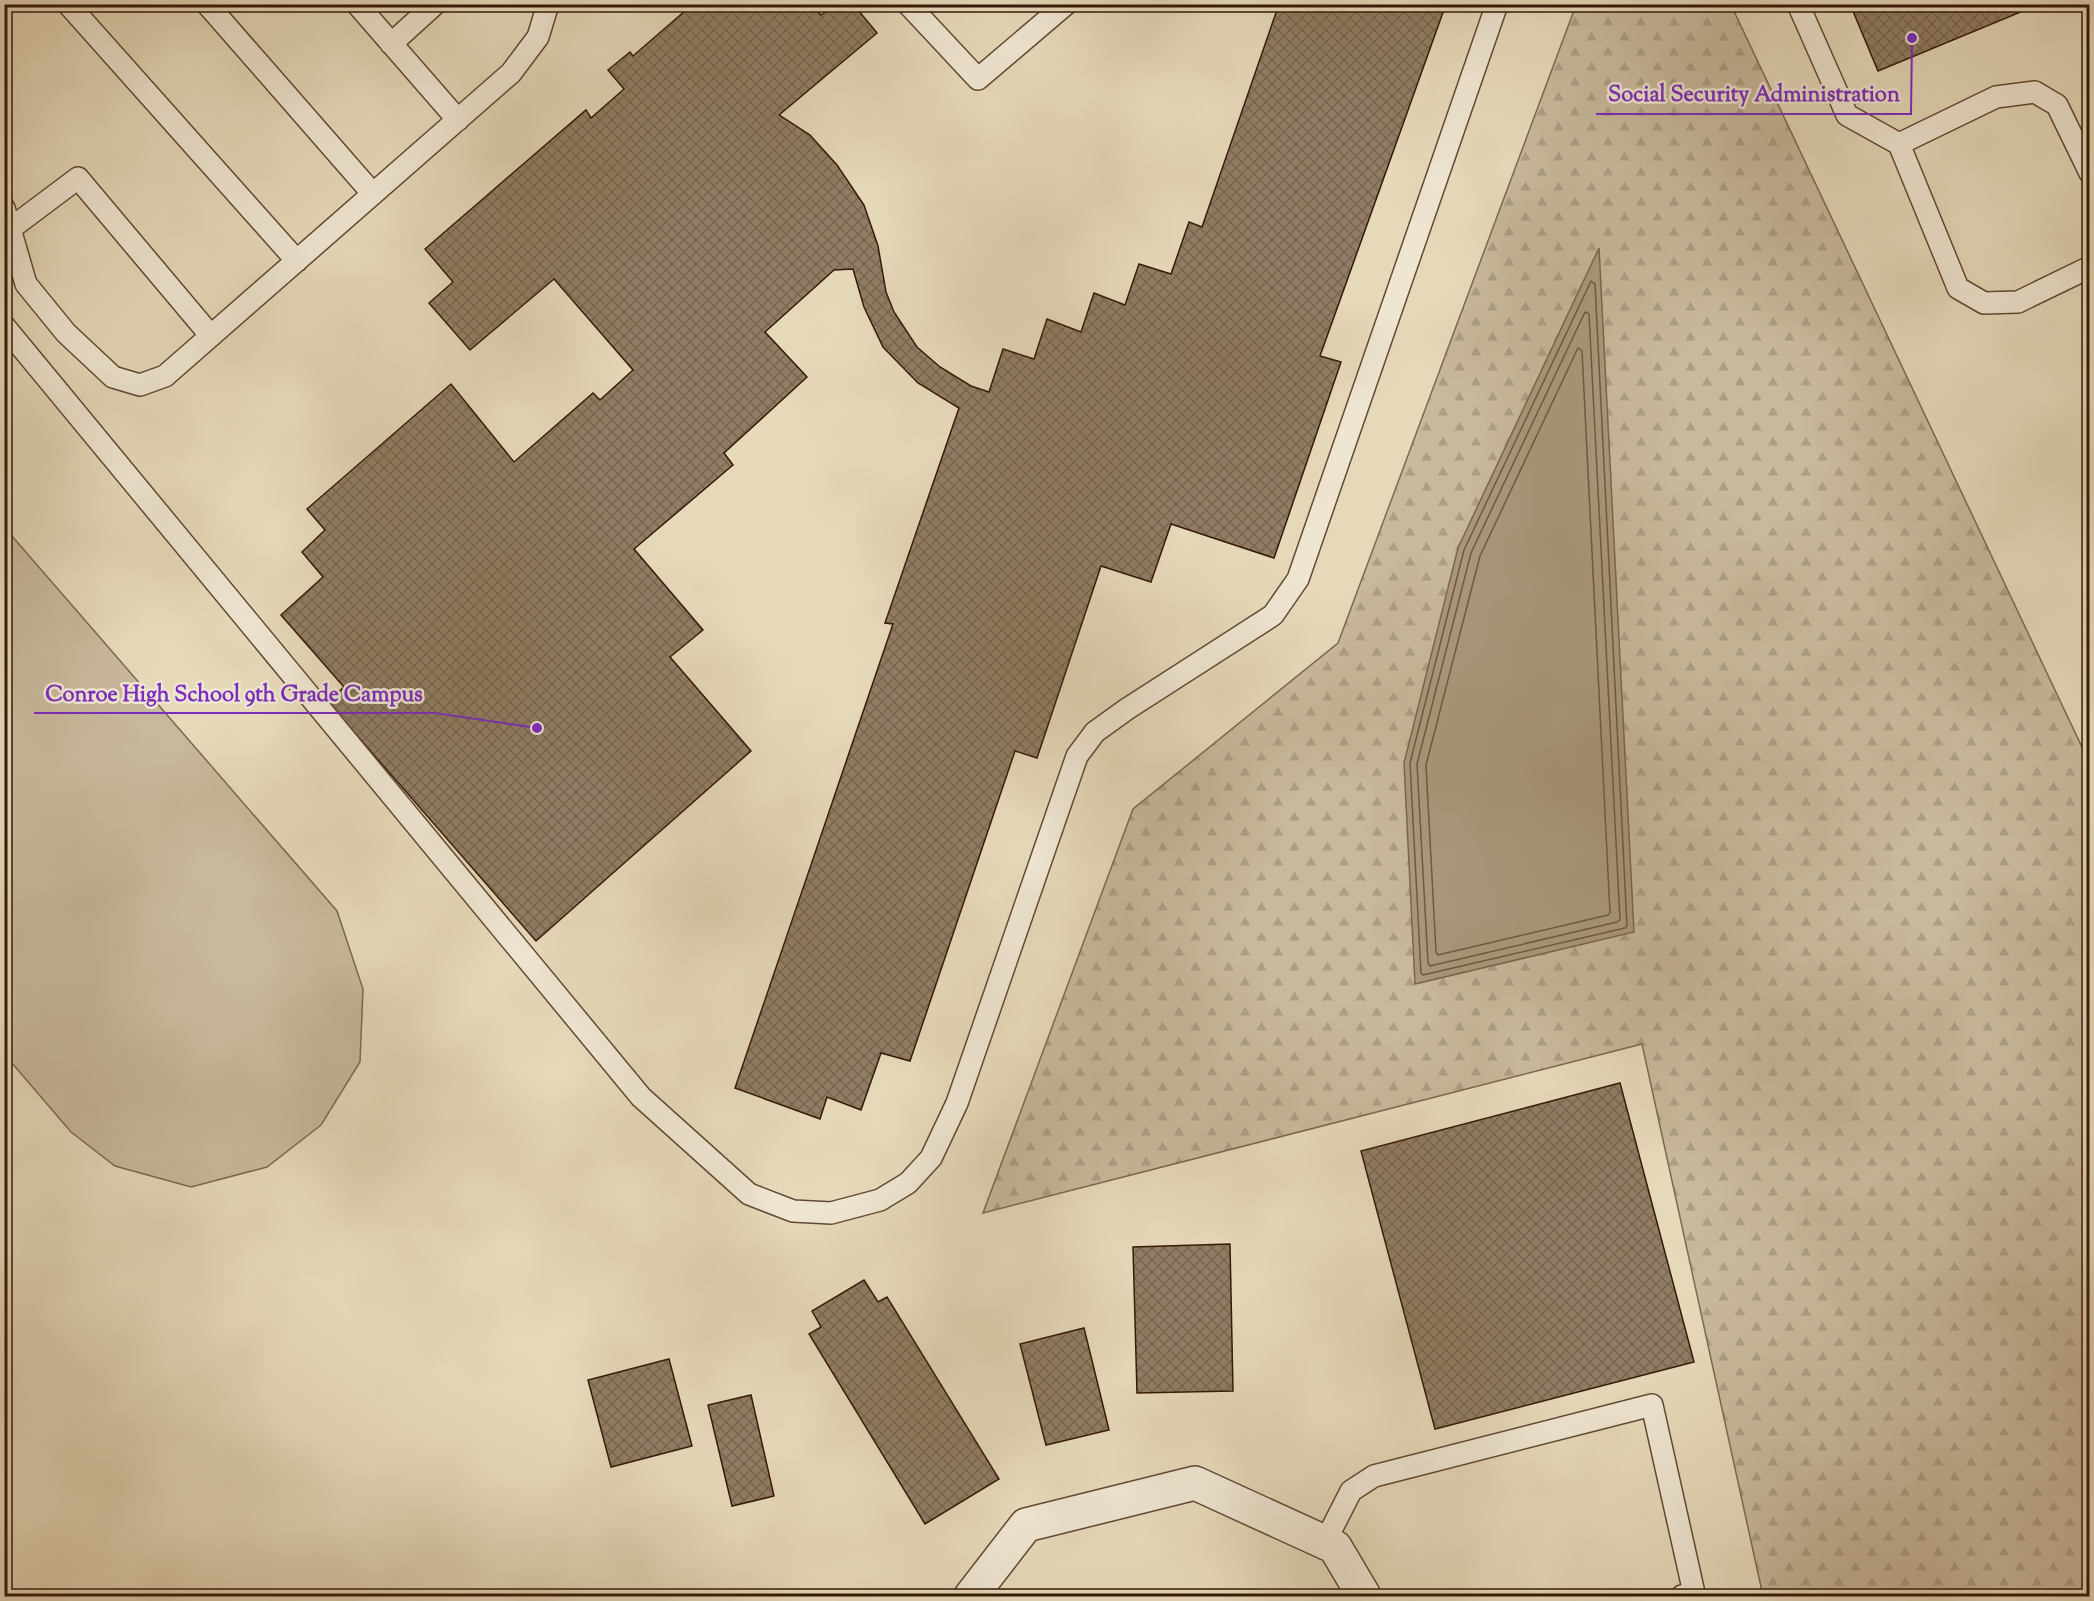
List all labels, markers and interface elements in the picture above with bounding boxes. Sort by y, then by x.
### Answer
callout: Social Security Administration [1596,74,1911,114]
text: Social Security Administration [1608,80,1900,112]
callout: Conroe High School 9th Grade Campus [34,673,435,713]
text: Conroe High School 9th Grade Campus [45,680,423,712]

